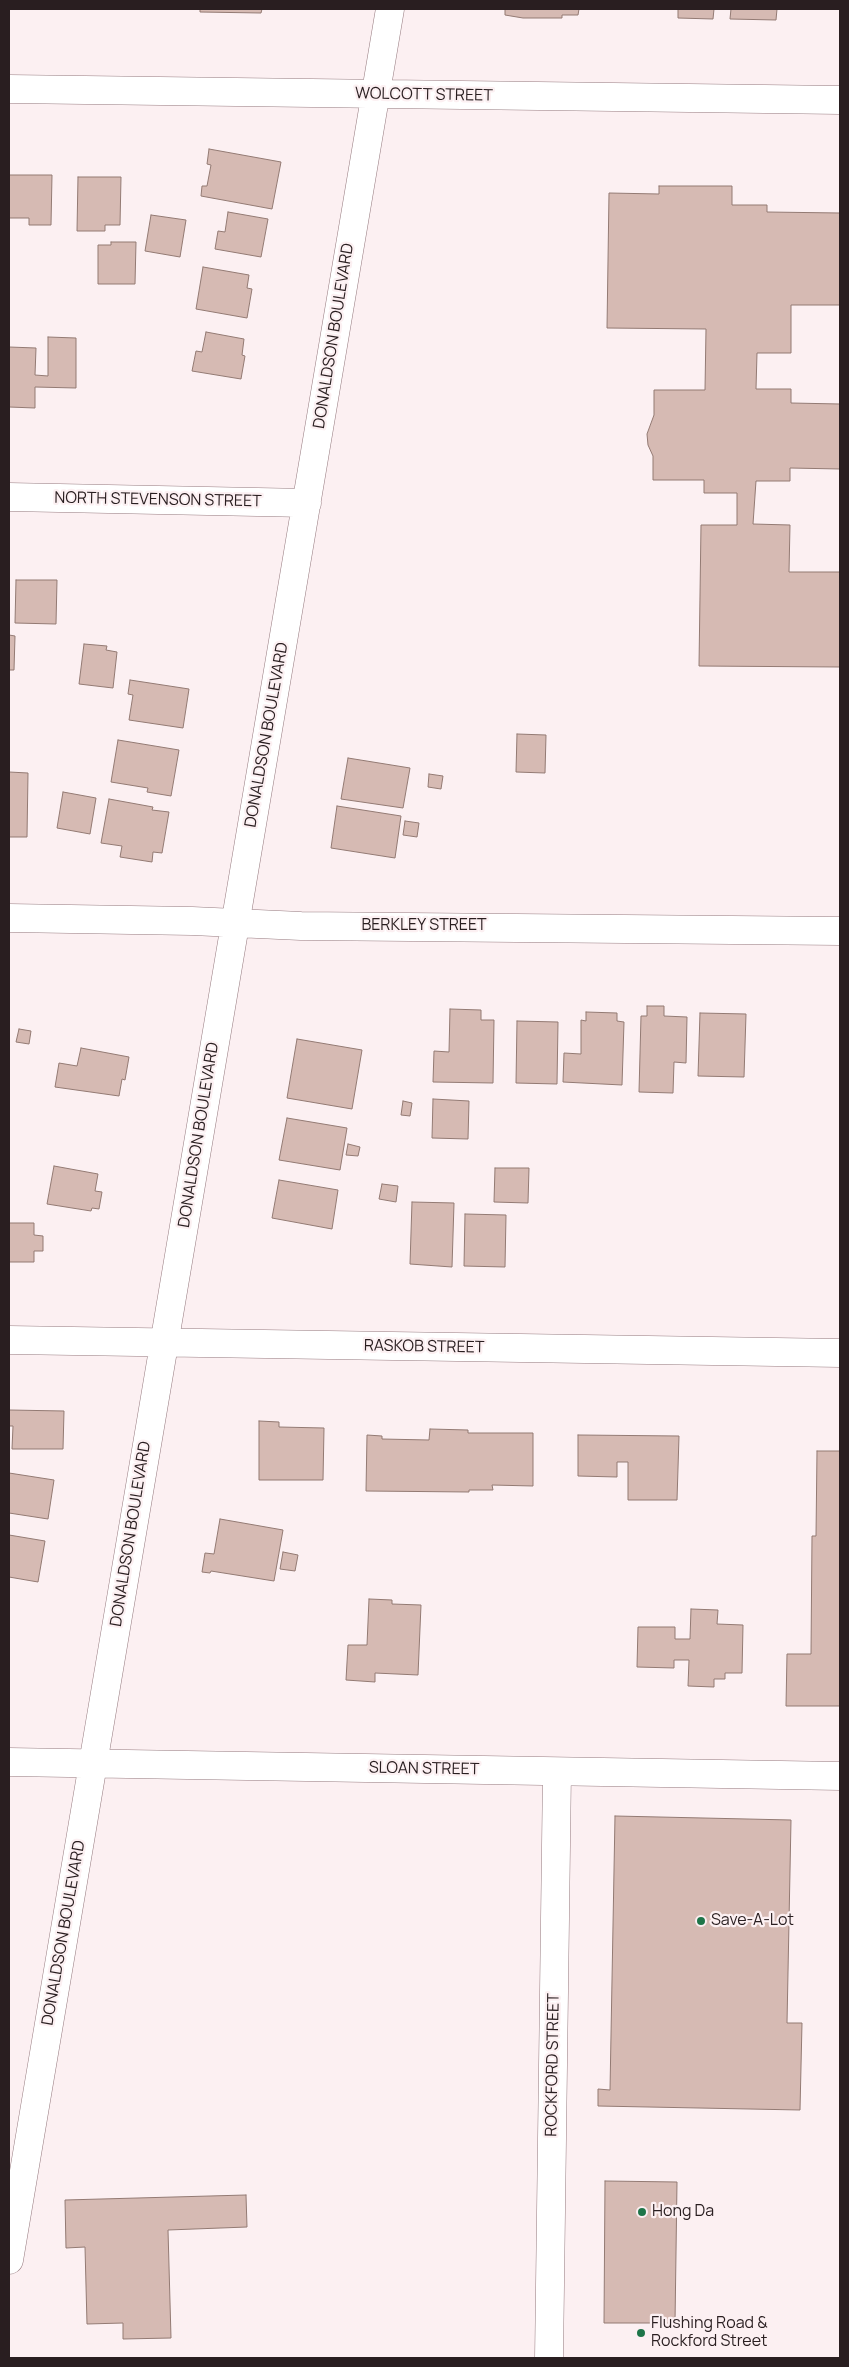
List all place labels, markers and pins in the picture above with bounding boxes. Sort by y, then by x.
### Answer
place label: Save-A-Lot [711,1911,794,1931]
marker: Save-A-Lot [695,1915,707,1927]
place label: Hong Da [652,2202,714,2222]
marker: Hong Da [636,2206,648,2218]
place label: Flushing Road & Rockford Street [651,2314,768,2352]
marker: Flushing Road & Rockford Street [635,2327,647,2339]

